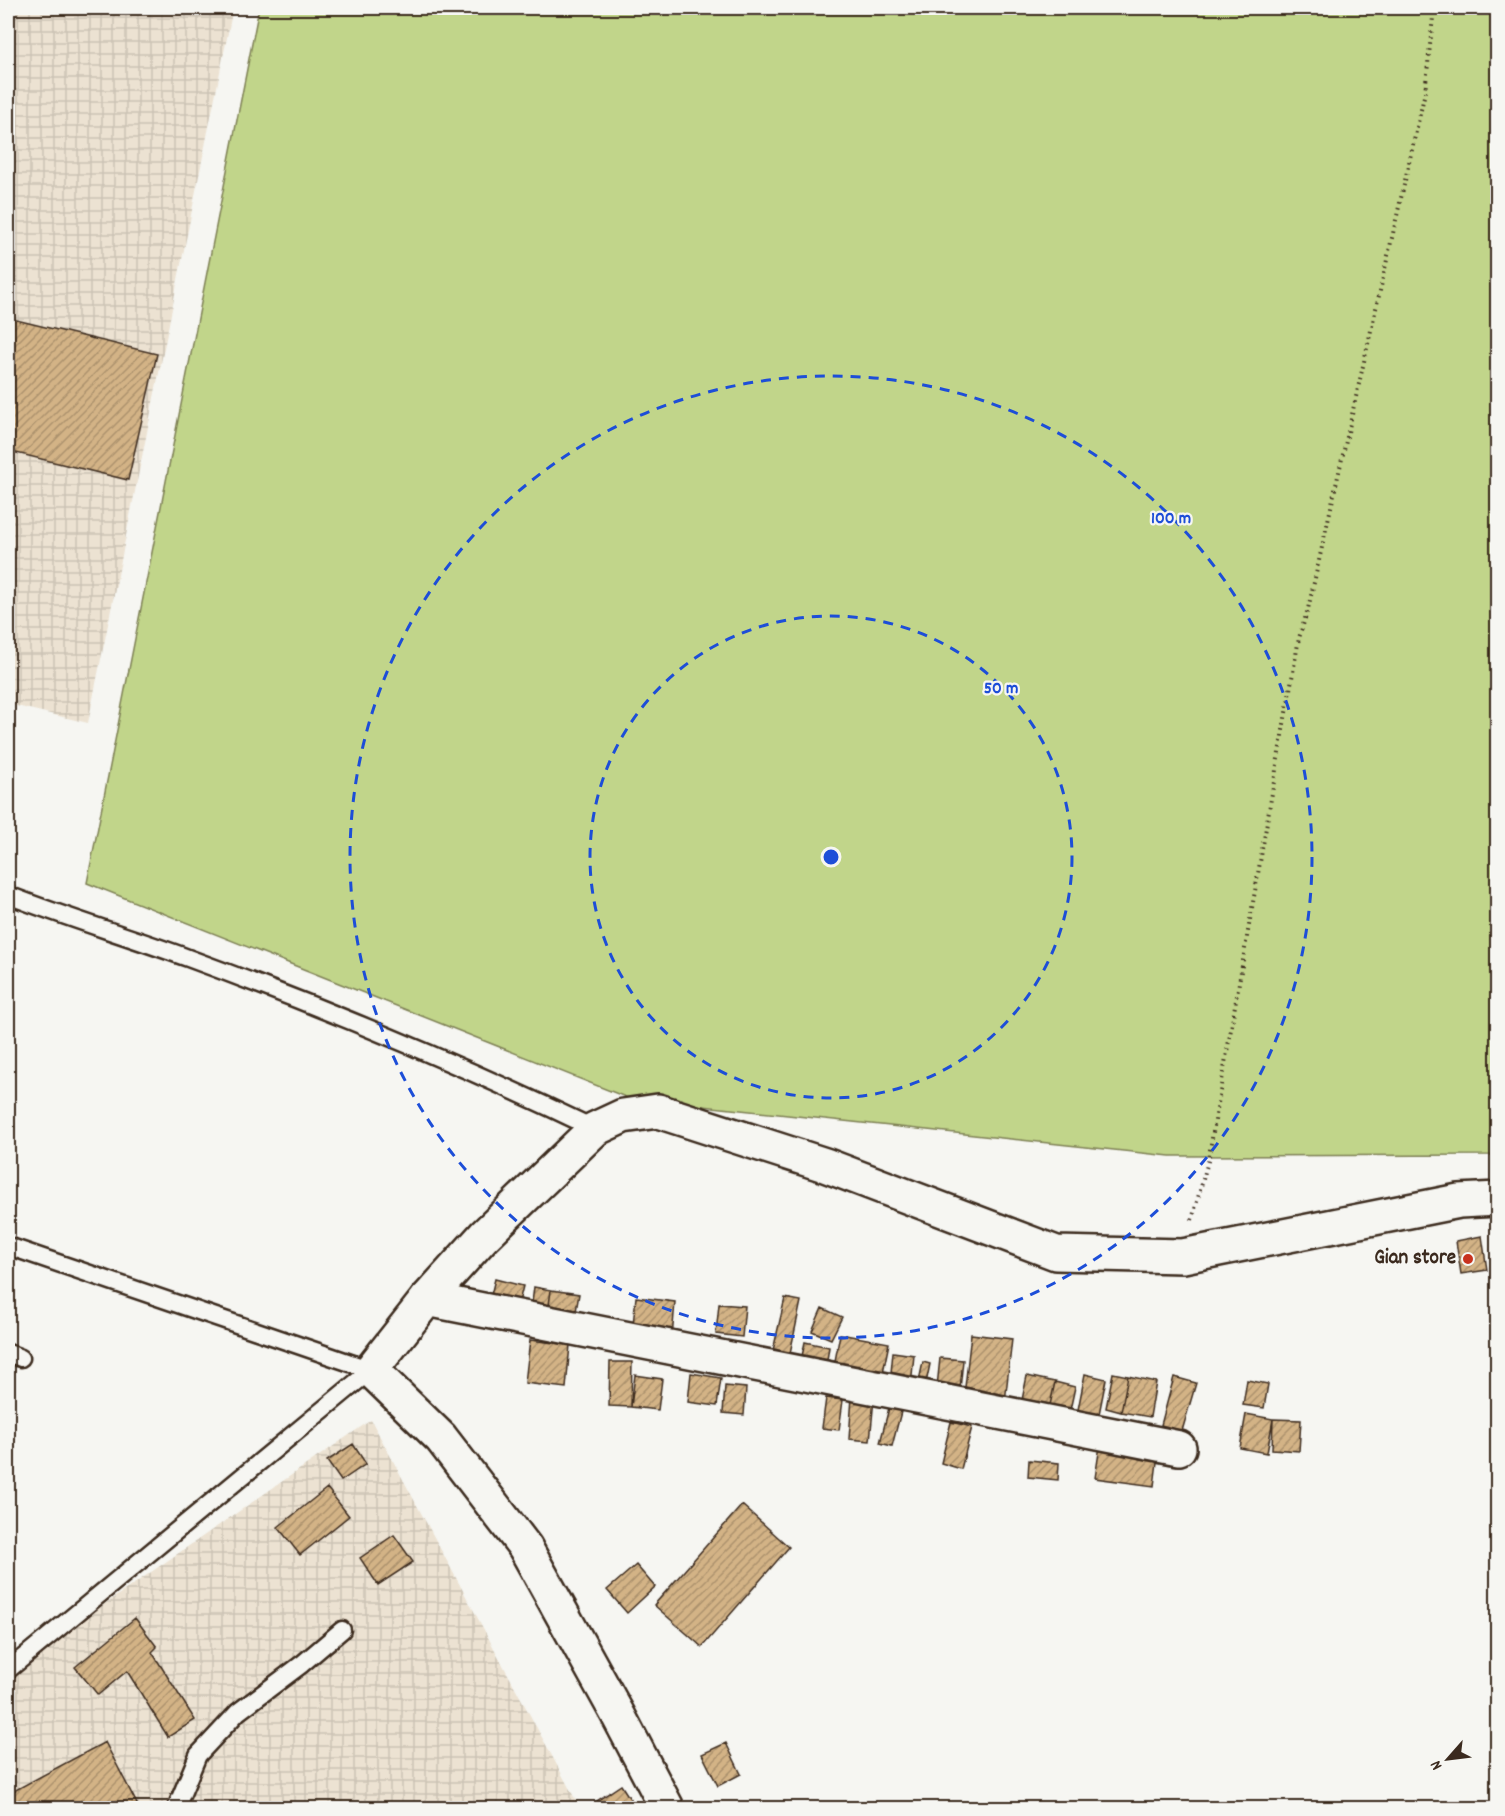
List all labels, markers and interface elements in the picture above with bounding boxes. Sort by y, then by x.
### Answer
text: 100 m [1151,507,1191,532]
text: 50 m [984,677,1018,702]
centre of rings [821,847,841,867]
place label: Gian store [1374,1244,1456,1274]
marker: Gian store [1461,1252,1475,1266]
north arrow [1418,1729,1478,1789]
text: N [1425,1756,1449,1774]

